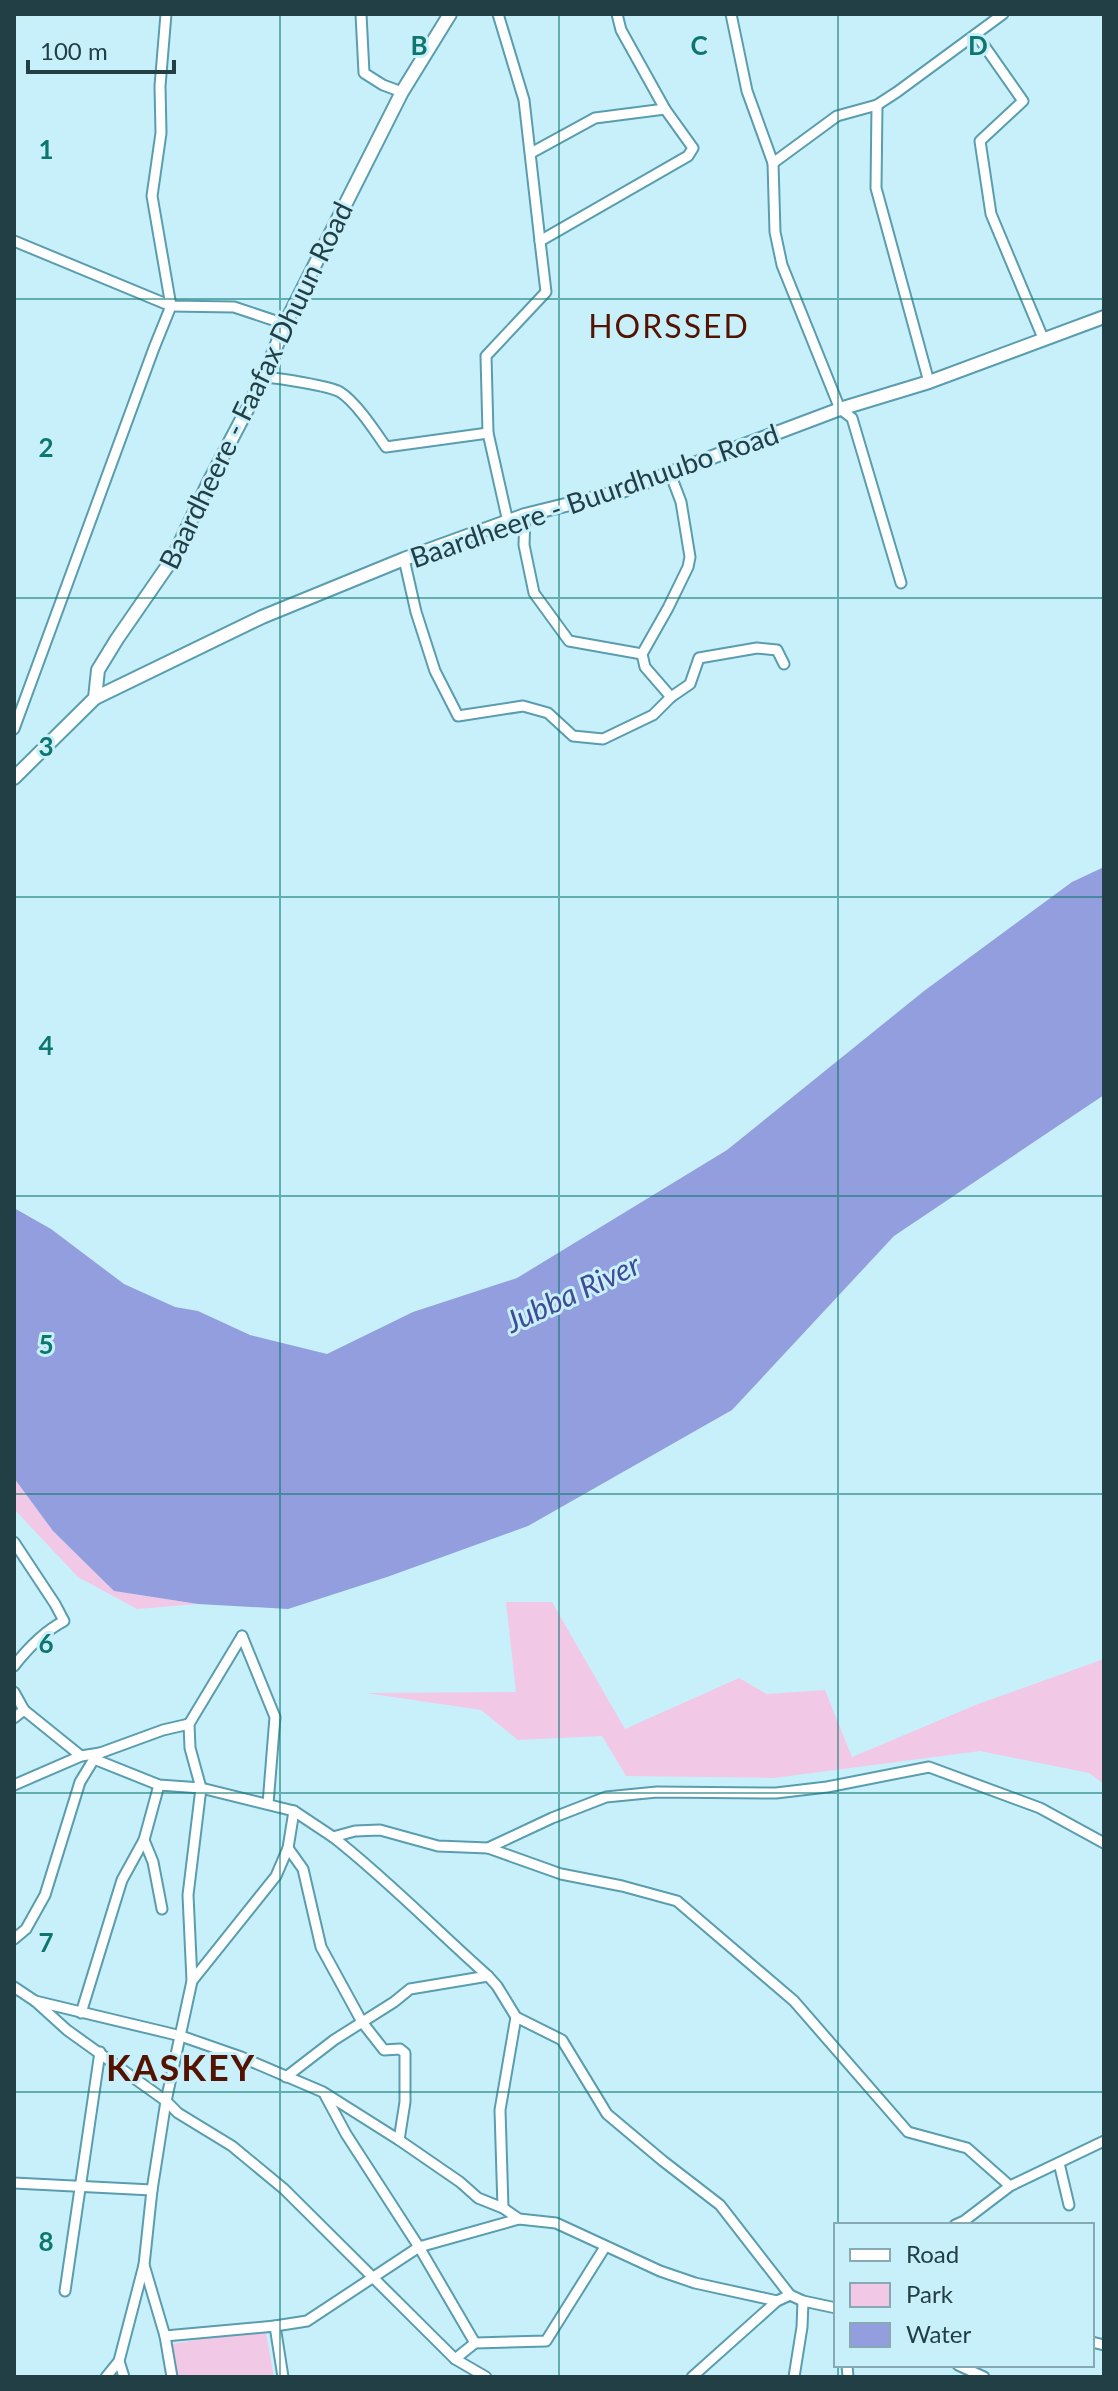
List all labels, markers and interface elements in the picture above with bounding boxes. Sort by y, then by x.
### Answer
scale bar [28,24,174,74]
text: B [410,29,428,61]
text: C [690,29,708,61]
text: D [968,29,988,61]
text: 100 m [40,36,108,65]
text: 1 [38,133,54,165]
street label: Baardheere - Faafax Dhuun Road [151,196,359,574]
district label: HORSSED [588,306,750,345]
street label: Baardheere - Buurdhuubo Road [405,416,783,574]
text: 2 [38,431,54,463]
text: 3 [38,730,54,762]
text: 4 [38,1029,54,1061]
water label: Jubba River [498,1245,646,1339]
text: 5 [38,1328,54,1360]
text: 6 [38,1627,54,1659]
text: 7 [38,1926,54,1958]
district label: KASKEY [106,2045,256,2089]
legend [834,2223,1094,2367]
text: 8 [38,2225,54,2257]
text: Road [906,2239,959,2268]
text: Park [906,2279,954,2308]
text: Water [906,2319,971,2348]

